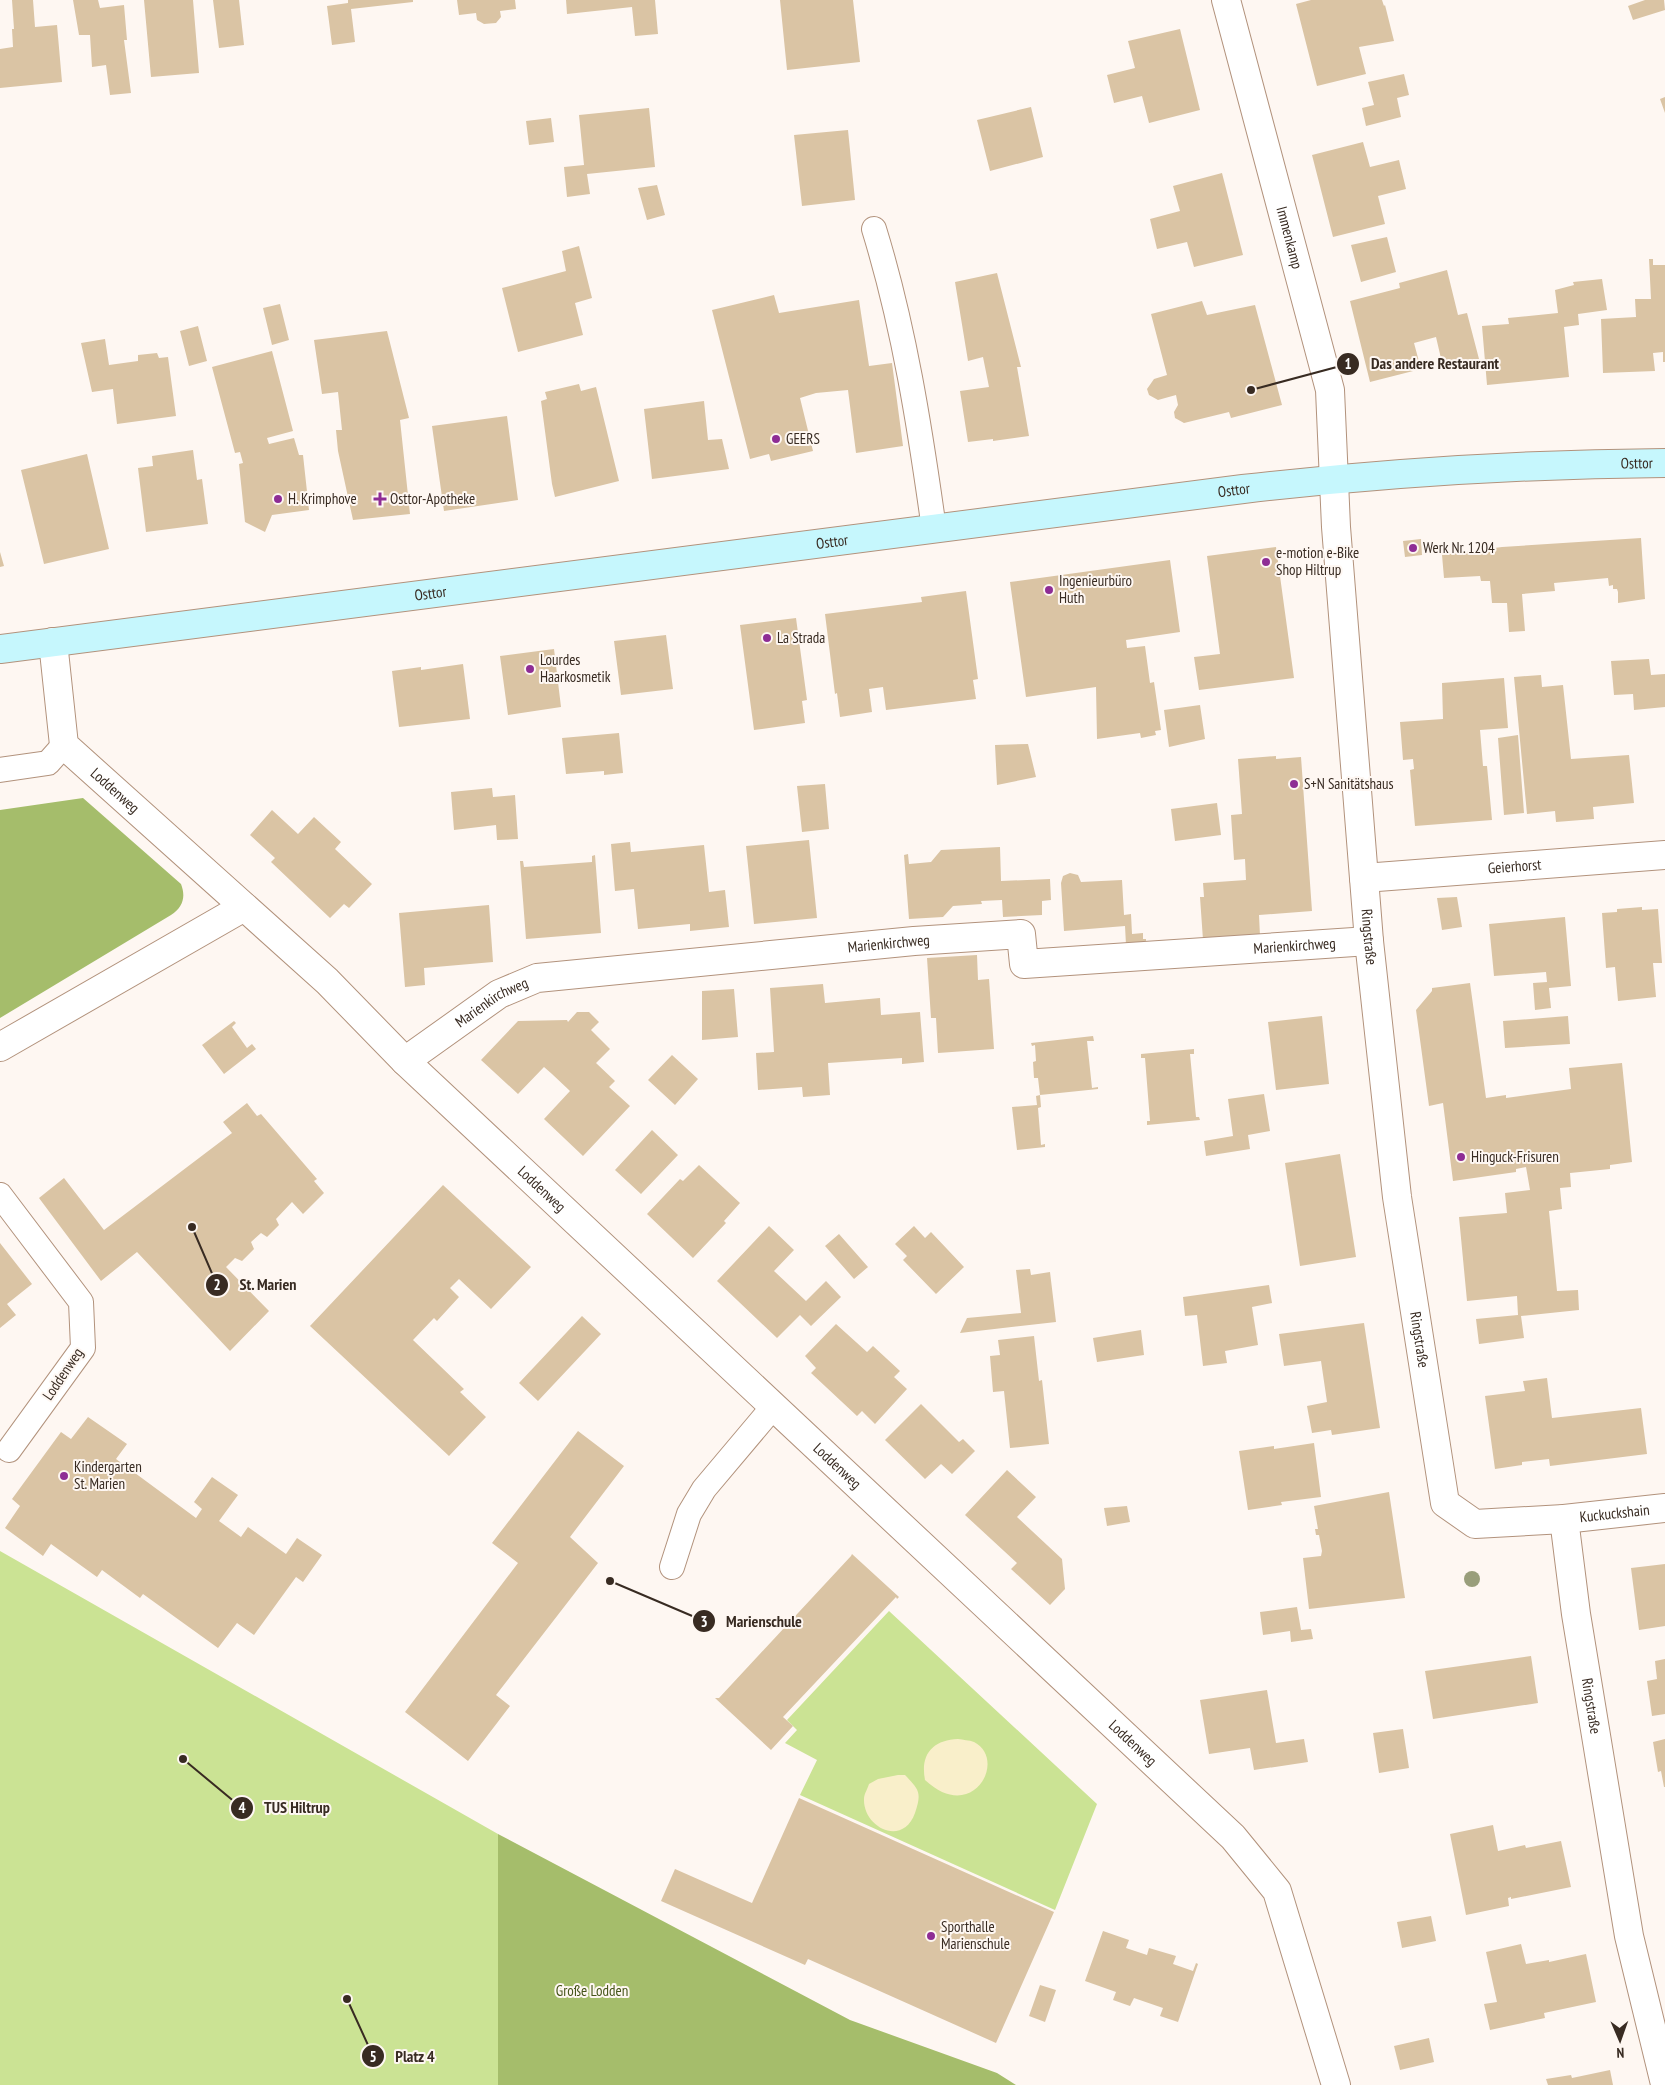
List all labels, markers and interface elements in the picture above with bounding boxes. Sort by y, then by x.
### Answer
street label: Immenkamp [1272,204,1307,271]
callout: Das andere Restaurant [1336,348,1509,379]
text: Das andere Restaurant [1371,353,1499,373]
text: 1 [1344,354,1352,373]
place label: GEERS [786,429,820,448]
marker: GEERS [770,433,782,445]
street label: Osttor [1621,453,1654,473]
street label: Osttor [1217,478,1252,501]
place label: H. Krimphove [288,489,357,508]
place label: Osttor-Apotheke [390,489,475,508]
marker: H. Krimphove [272,493,284,505]
marker: Osttor-Apotheke [374,493,386,505]
street label: Osttor [815,530,850,553]
place label: Werk Nr. 1204 [1423,538,1495,557]
marker: Werk Nr. 1204 [1407,542,1419,554]
place label: e-motion e-Bike Shop Hiltrup [1276,543,1359,579]
marker: e-motion e-Bike Shop Hiltrup [1260,556,1272,568]
place label: Ingenieurbüro Huth [1059,571,1132,607]
street label: Osttor [413,582,448,605]
marker: Ingenieurbüro Huth [1043,584,1055,596]
place label: La Strada [777,628,825,647]
marker: La Strada [761,632,773,644]
place label: Lourdes Haarkosmetik [540,650,611,686]
marker: Lourdes Haarkosmetik [524,663,536,675]
street label: Loddenweg [87,763,144,817]
place label: S+N Sanitätshaus [1304,774,1394,793]
marker: S+N Sanitätshaus [1288,778,1300,790]
street label: Geierhorst [1487,854,1542,878]
street label: Ringstraße [1357,908,1382,966]
street label: Marienkirchweg [847,930,930,956]
street label: Marienkirchweg [1253,933,1336,958]
street label: Marienkirchweg [451,973,531,1031]
place label: Hinguck-Frisuren [1471,1147,1559,1166]
marker: Hinguck-Frisuren [1455,1151,1467,1163]
street label: Loddenweg [514,1162,570,1216]
callout: St. Marien [204,1269,307,1300]
text: St. Marien [240,1274,296,1294]
text: 2 [213,1275,221,1294]
street label: Ringstraße [1406,1310,1434,1369]
street label: Loddenweg [38,1344,87,1404]
street label: Loddenweg [809,1439,866,1493]
place label: Kindergarten St. Marien [74,1457,142,1493]
marker: Kindergarten St. Marien [58,1470,70,1482]
street label: Kuckuckshain [1579,1500,1650,1526]
callout: Marienschule [691,1606,812,1637]
text: Marienschule [726,1611,802,1631]
text: 3 [700,1612,708,1631]
street label: Ringstraße [1578,1677,1606,1735]
street label: Loddenweg [1105,1715,1161,1770]
callout: TUS Hiltrup [229,1792,340,1823]
text: TUS Hiltrup [264,1797,330,1817]
text: 4 [238,1798,246,1817]
place label: Sporthalle Marienschule [941,1917,1010,1953]
marker: Sporthalle Marienschule [925,1930,937,1942]
park label: Große Lodden [556,1981,628,2000]
north arrow [1595,2015,1645,2065]
callout: Platz 4 [360,2041,445,2072]
text: N [1616,2044,1625,2062]
text: Platz 4 [395,2046,435,2066]
text: 5 [369,2047,377,2066]

